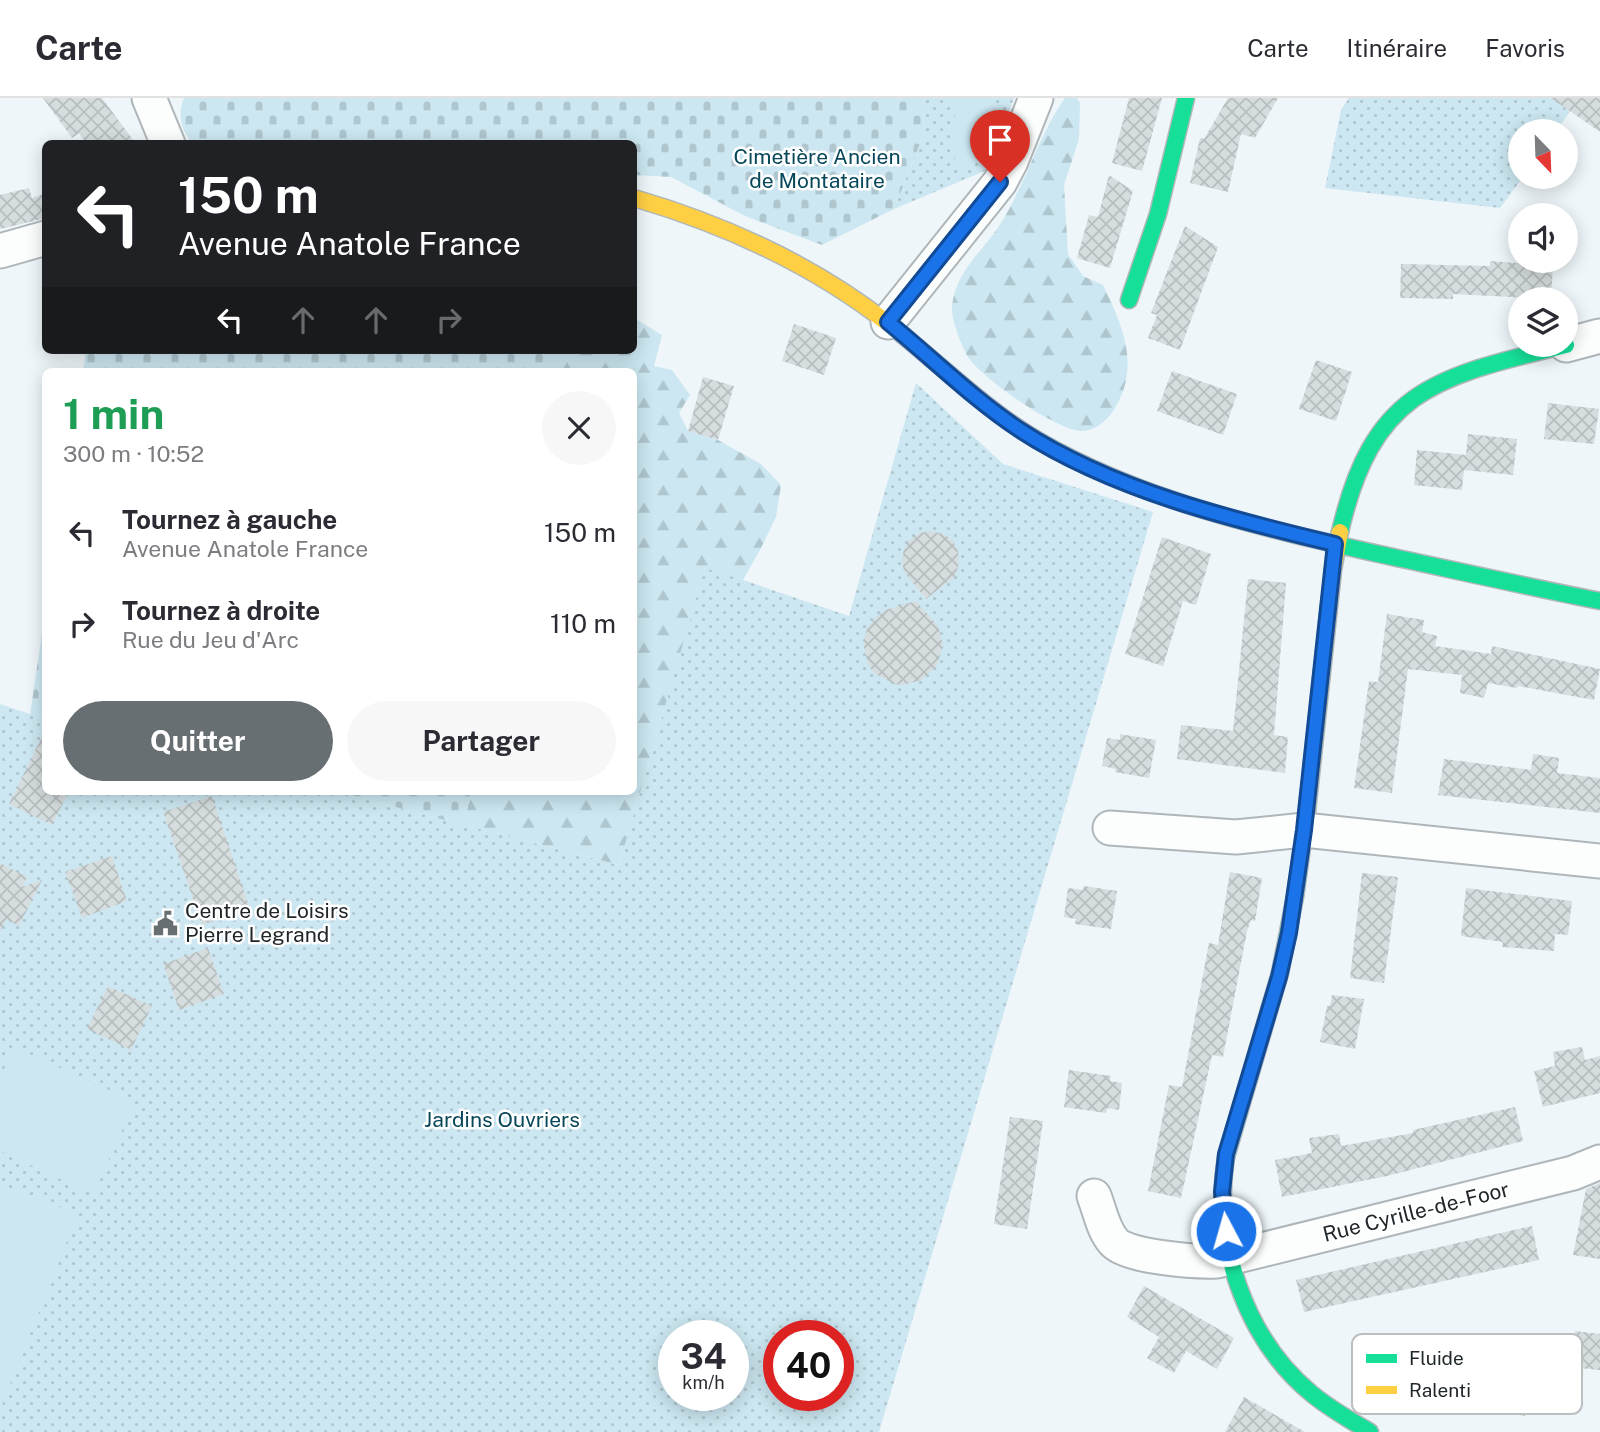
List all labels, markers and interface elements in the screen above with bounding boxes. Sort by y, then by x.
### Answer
text: Carte [35,29,123,67]
text: Carte [1247,34,1309,62]
text: Itinéraire [1347,34,1447,62]
text: Favoris [1485,34,1565,62]
pin [970,110,1030,182]
north arrow [1508,119,1578,189]
map controls [1508,119,1578,357]
icon: arrive [981,121,1019,159]
park label: Cimetière Ancien de Montataire [733,144,901,193]
text: 150 m [178,166,319,224]
icon: left [63,168,154,259]
button: sound [1508,203,1578,273]
text: Avenue Anatole France [178,225,521,262]
button: layers [1508,287,1578,357]
icon: left [211,301,249,339]
icon: ahead [284,301,322,339]
icon: ahead [357,301,395,339]
icon: right [430,301,468,339]
text: 1 min [63,389,164,438]
button: close [542,391,616,465]
text: 300 m · 10:52 [63,440,204,467]
text: Tournez à gauche [122,504,337,535]
icon: left [63,514,101,552]
text: 150 m [544,517,616,548]
text: Avenue Anatole France [122,535,368,562]
text: Tournez à droite [122,595,320,626]
icon: right [63,605,101,643]
text: 110 m [550,608,616,639]
text: Rue du Jeu d'Arc [122,626,299,653]
button: Quitter [63,701,333,781]
button: Partager [347,701,616,781]
place label: Centre de Loisirs Pierre Legrand [185,898,349,947]
public building icon: Centre de Loisirs Pierre Legrand [151,909,179,937]
park label: Jardins Ouvriers [424,1107,580,1132]
street label: Rue Cyrille-de-Foor [1320,1176,1512,1247]
position arrow [1189,1194,1263,1268]
speed limit sign: 40 [763,1320,854,1411]
legend [1352,1334,1582,1414]
text: 34 [680,1336,727,1377]
text: Fluide [1409,1347,1464,1369]
text: km/h [682,1372,725,1393]
text: Ralenti [1409,1379,1471,1401]

